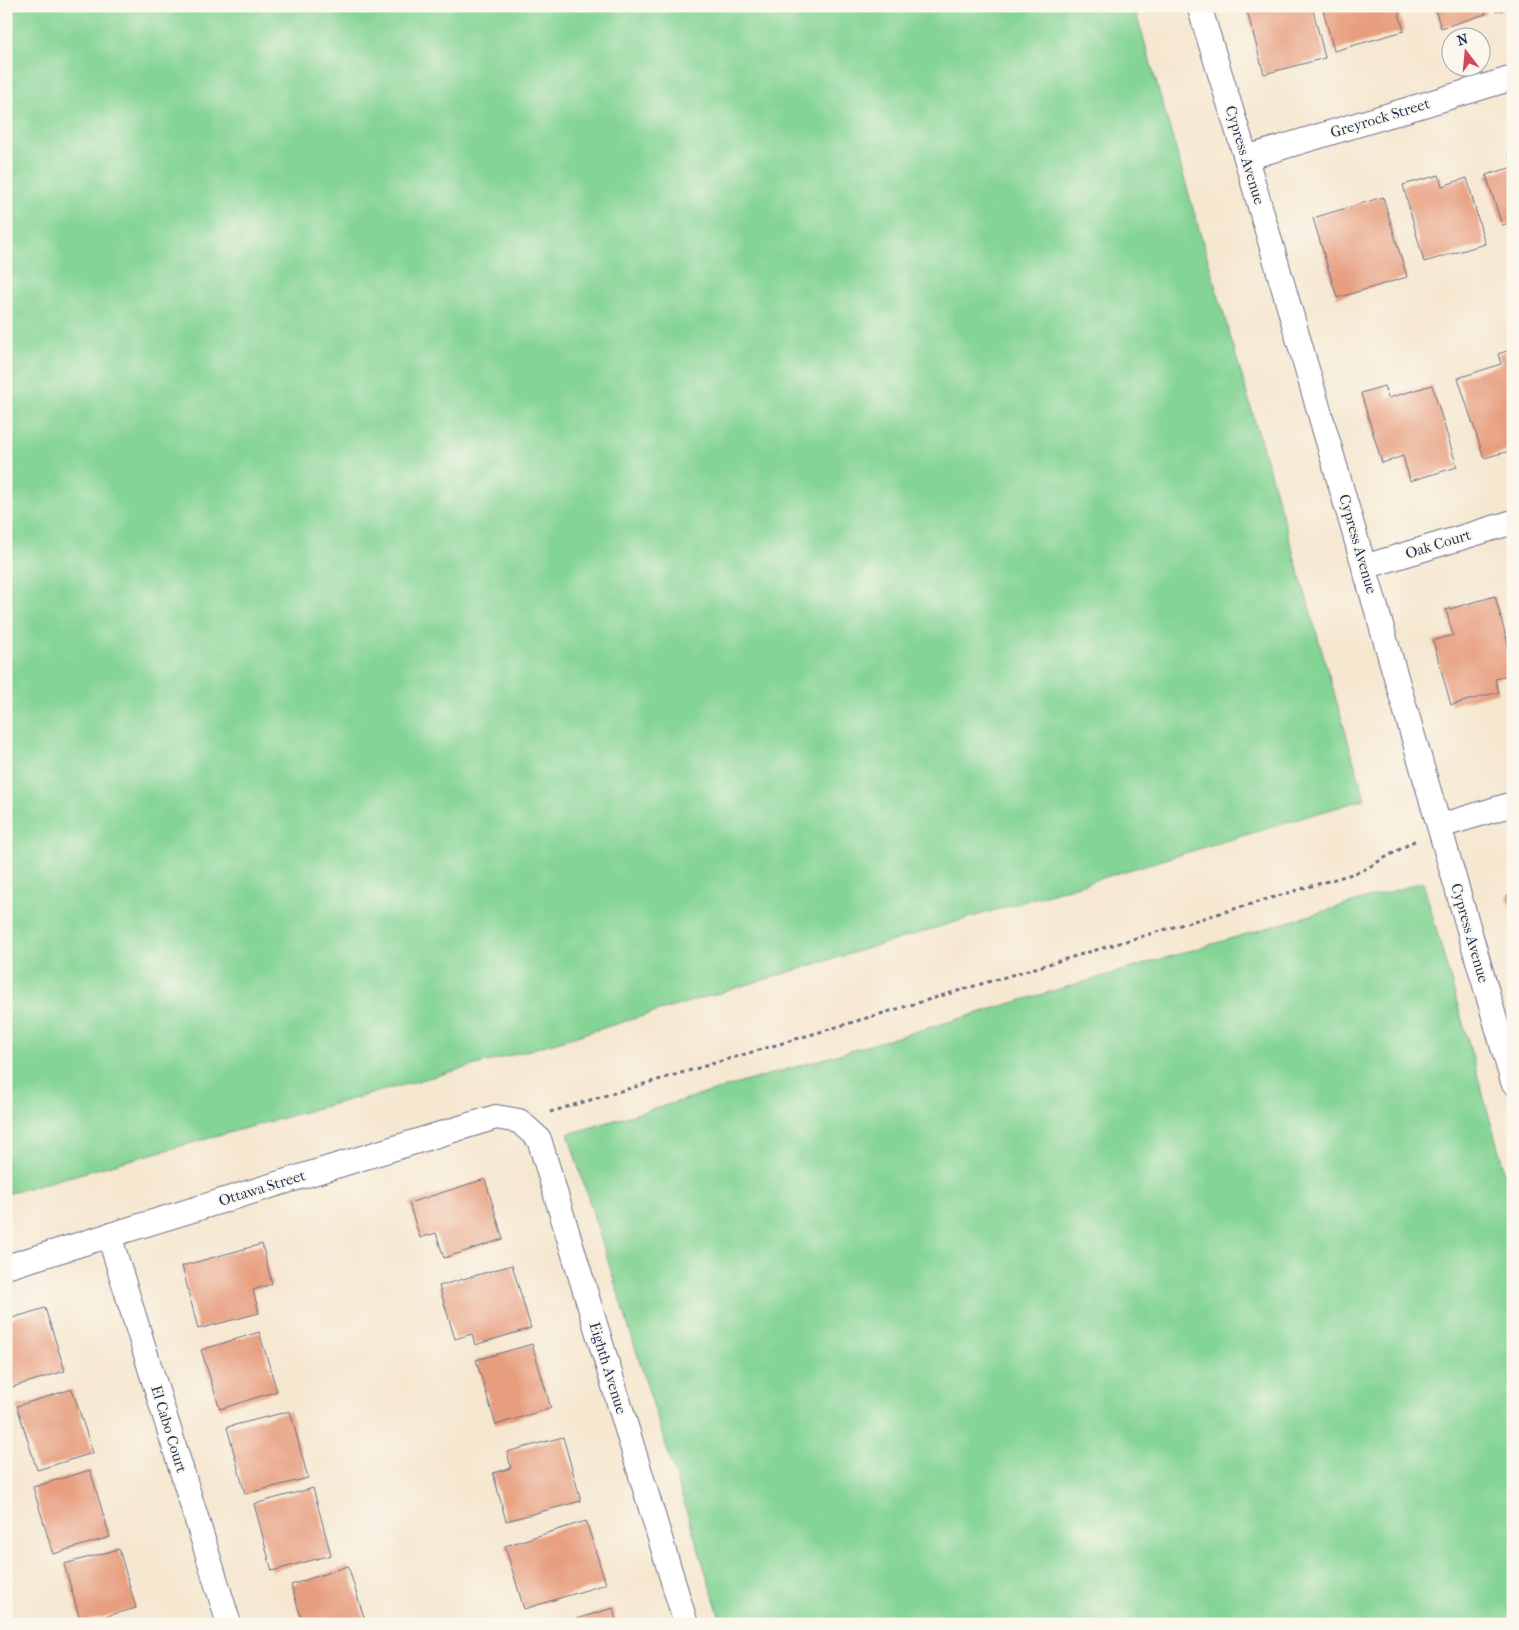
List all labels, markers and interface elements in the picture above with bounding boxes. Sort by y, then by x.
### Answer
north arrow [1442,28,1492,78]
text: N [1455,30,1470,50]
street label: Greyrock Street [1328,94,1433,142]
street label: Cypress Avenue [1221,103,1269,207]
street label: Cypress Avenue [1335,492,1381,596]
street label: Oak Court [1403,525,1474,562]
street label: Cypress Avenue [1447,881,1493,985]
street label: Ottawa Street [216,1166,308,1210]
street label: Eighth Avenue [585,1320,631,1417]
street label: El Cabo Court [147,1383,191,1475]

